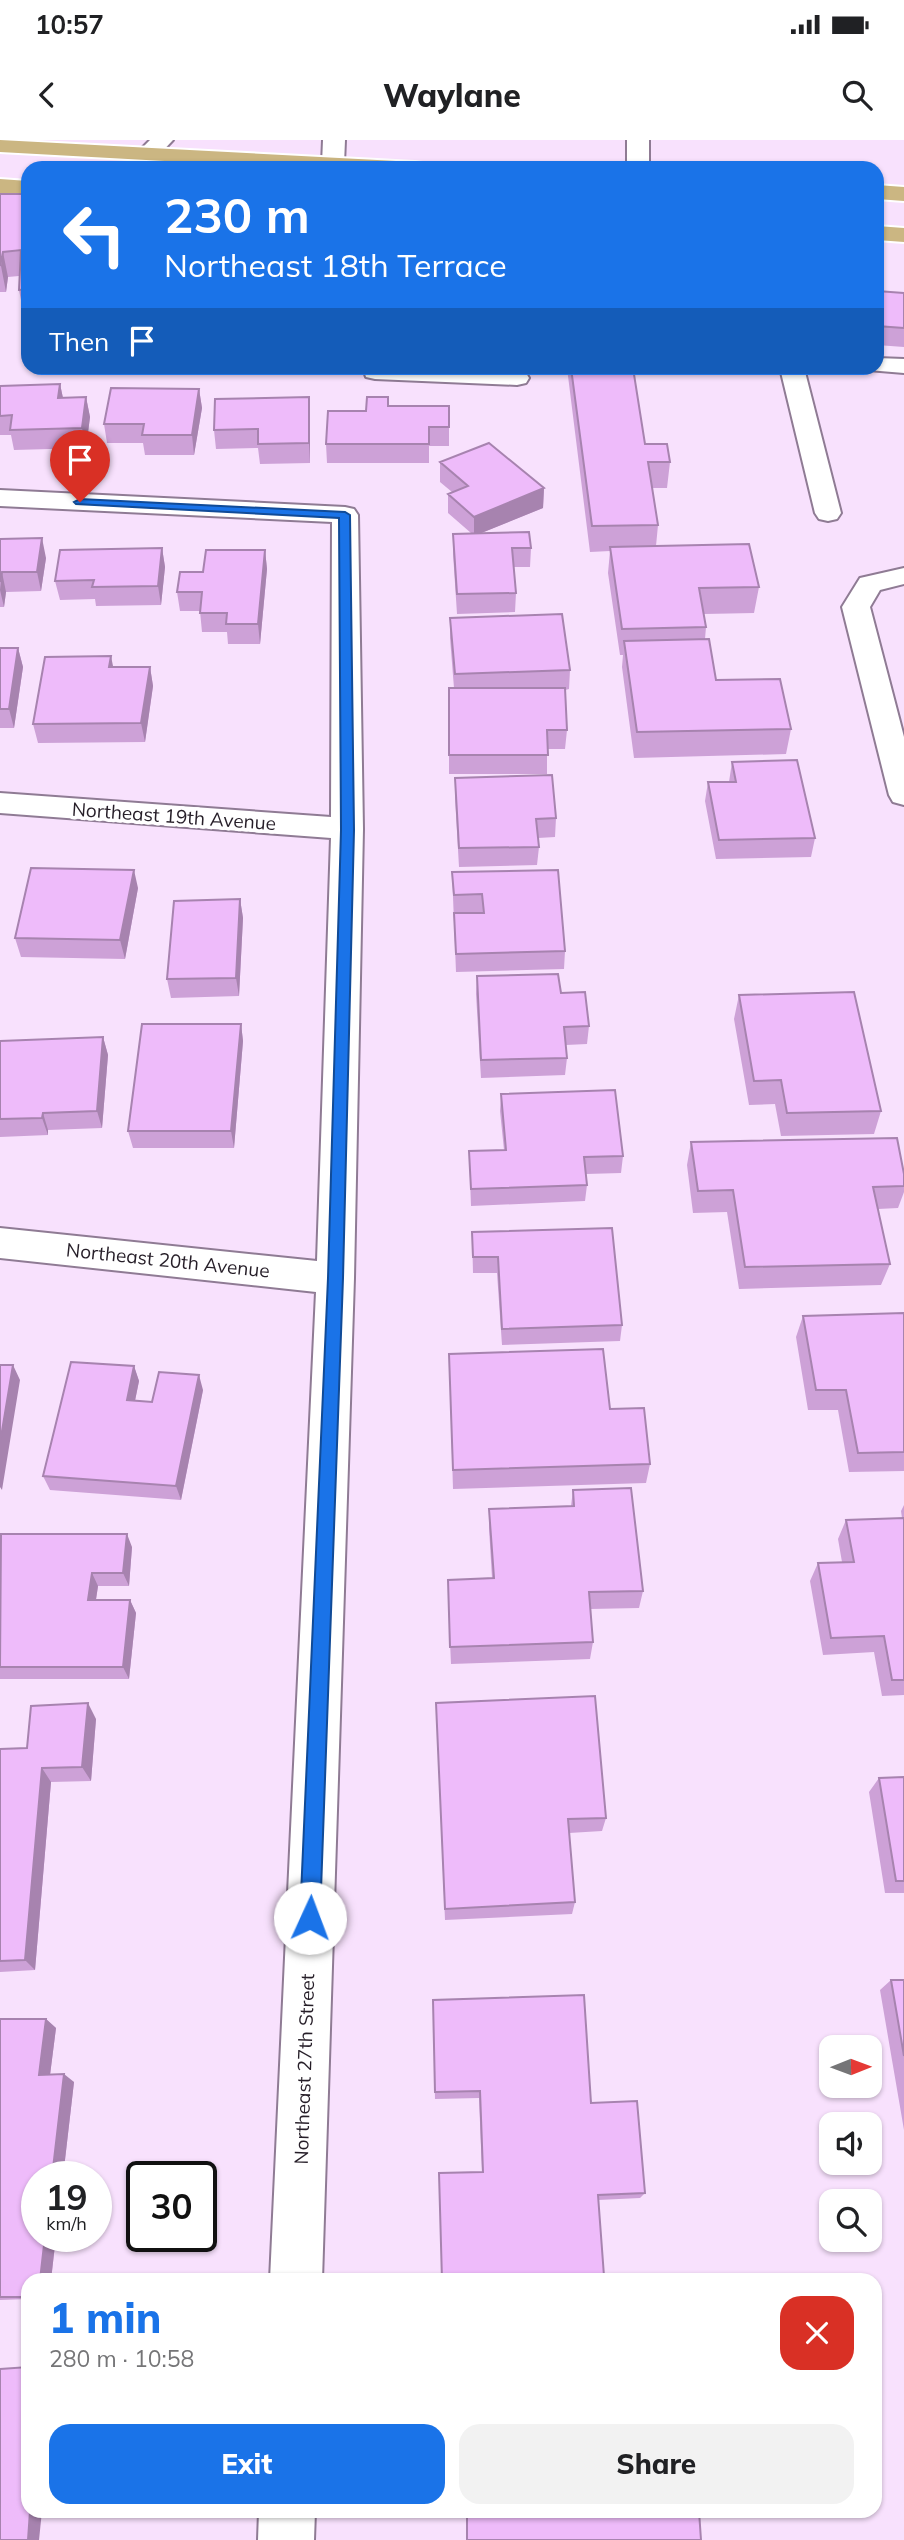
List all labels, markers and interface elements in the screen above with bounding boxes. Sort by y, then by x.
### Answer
text: 10:57 [35,8,104,41]
text: Waylane [383,75,521,115]
icon: back [28,76,66,114]
icon: search [838,76,876,114]
text: 230 m [164,184,310,245]
icon: left [49,189,140,280]
text: Northeast 18th Terrace [164,245,507,285]
icon: arrive [123,322,161,360]
text: Then [49,325,109,358]
pin [50,430,110,502]
icon: arrive [61,441,99,479]
street label: Northeast 19th Avenue [71,797,277,835]
street label: Northeast 20th Avenue [65,1237,271,1283]
position arrow [273,1881,347,1955]
street label: Northeast 27th Street [289,1973,319,2165]
north arrow [819,2035,882,2098]
map controls [819,2035,882,2252]
button: sound [819,2112,882,2175]
speed limit sign: 30 [126,2161,217,2252]
text: 19 [45,2175,88,2219]
button: search [819,2189,882,2252]
text: km/h [46,2212,87,2235]
text: 1 min [49,2291,162,2344]
button: close [780,2296,854,2370]
text: 280 m · 10:58 [49,2344,194,2373]
button: Exit [49,2424,445,2504]
button: Share [459,2424,854,2504]

